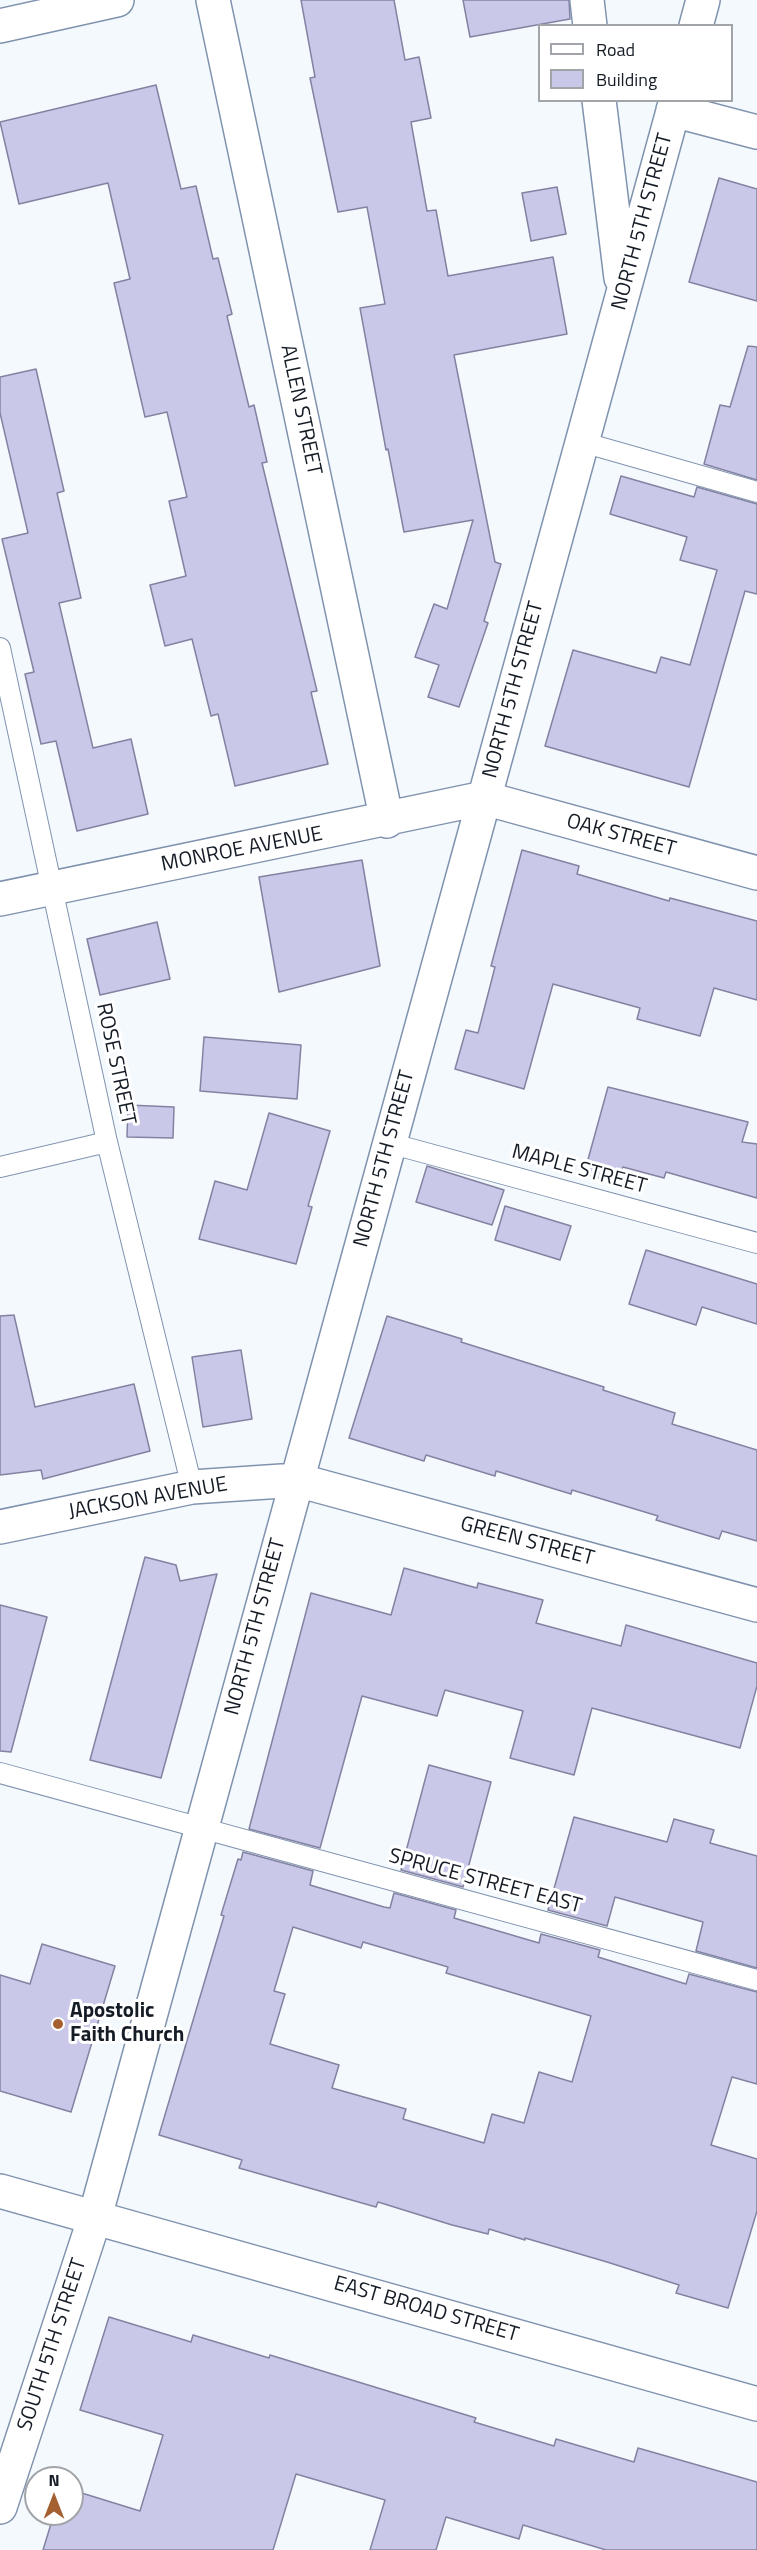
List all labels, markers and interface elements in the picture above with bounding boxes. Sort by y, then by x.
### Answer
legend [538,24,733,102]
text: Road [596,36,635,63]
text: Building [596,66,657,93]
street label: NORTH 5TH STREET [607,131,679,313]
street label: ALLEN STREET [274,342,326,478]
street label: NORTH 5TH STREET [478,599,550,781]
street label: OAK STREET [563,809,679,863]
street label: MONROE AVENUE [159,822,325,878]
street label: ROSE STREET [90,1001,140,1127]
street label: NORTH 5TH STREET [349,1068,421,1250]
street label: MAPLE STREET [509,1140,649,1200]
street label: JACKSON AVENUE [67,1473,229,1525]
street label: GREEN STREET [457,1512,597,1572]
street label: NORTH 5TH STREET [220,1536,292,1718]
street label: SPRUCE STREET EAST [386,1844,584,1920]
place label: Apostolic Faith Church [70,1999,184,2049]
marker: Apostolic Faith Church [51,2017,65,2031]
street label: SOUTH 5TH STREET [13,2256,93,2434]
street label: EAST BROAD STREET [331,2272,521,2348]
north arrow [24,2466,84,2526]
text: N [48,2468,60,2492]

